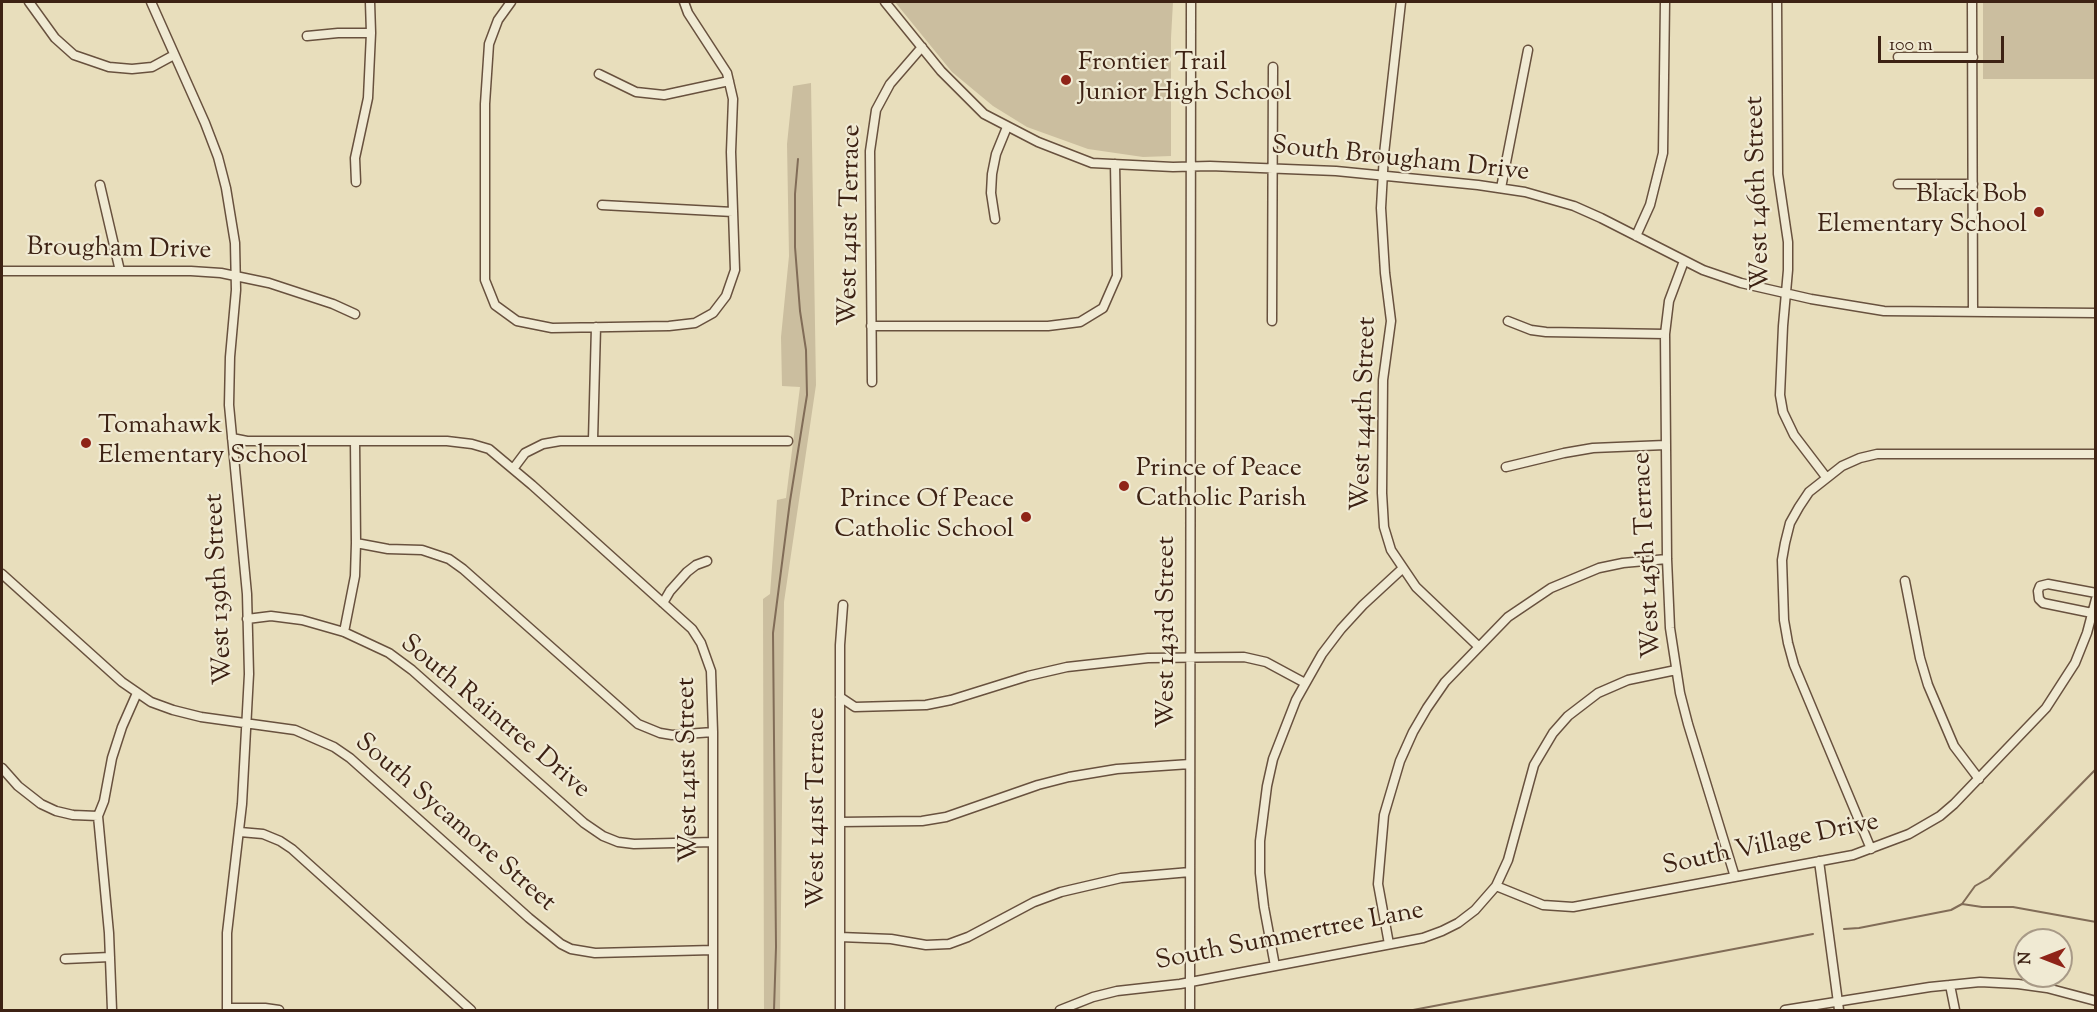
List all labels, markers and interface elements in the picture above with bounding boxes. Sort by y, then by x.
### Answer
scale bar [1881,24,2007,62]
text: 100 m [1889,33,1933,59]
place label: Frontier Trail Junior High School [1078,49,1292,110]
marker: Frontier Trail Junior High School [1059,73,1073,87]
street label: West 146th Street [1741,95,1779,291]
street label: West 141st Terrace [835,124,869,326]
street label: South Brougham Drive [1269,132,1531,190]
place label: Black Bob Elementary School [1817,181,2027,243]
marker: Black Bob Elementary School [2032,205,2046,219]
street label: Brougham Drive [26,234,212,268]
street label: West 144th Street [1347,316,1385,512]
place label: Tomahawk Elementary School [98,412,308,473]
marker: Tomahawk Elementary School [79,436,93,450]
street label: West 145th Terrace [1628,451,1670,659]
place label: Prince of Peace Catholic Parish [1136,455,1307,516]
marker: Prince of Peace Catholic Parish [1117,479,1131,493]
place label: Prince Of Peace Catholic School [834,486,1014,548]
street label: West 139th Street [200,493,242,685]
marker: Prince Of Peace Catholic School [1019,510,1033,524]
street label: West 143rd Street [1153,536,1185,728]
street label: South Raintree Drive [393,629,595,807]
street label: West 141st Street [673,677,707,863]
street label: West 141st Terrace [803,707,835,909]
street label: South Sycamore Street [347,728,561,920]
street label: South Village Drive [1660,808,1882,884]
street label: South Summertree Lane [1153,897,1427,979]
north arrow [2013,928,2073,988]
text: N [2015,952,2038,964]

